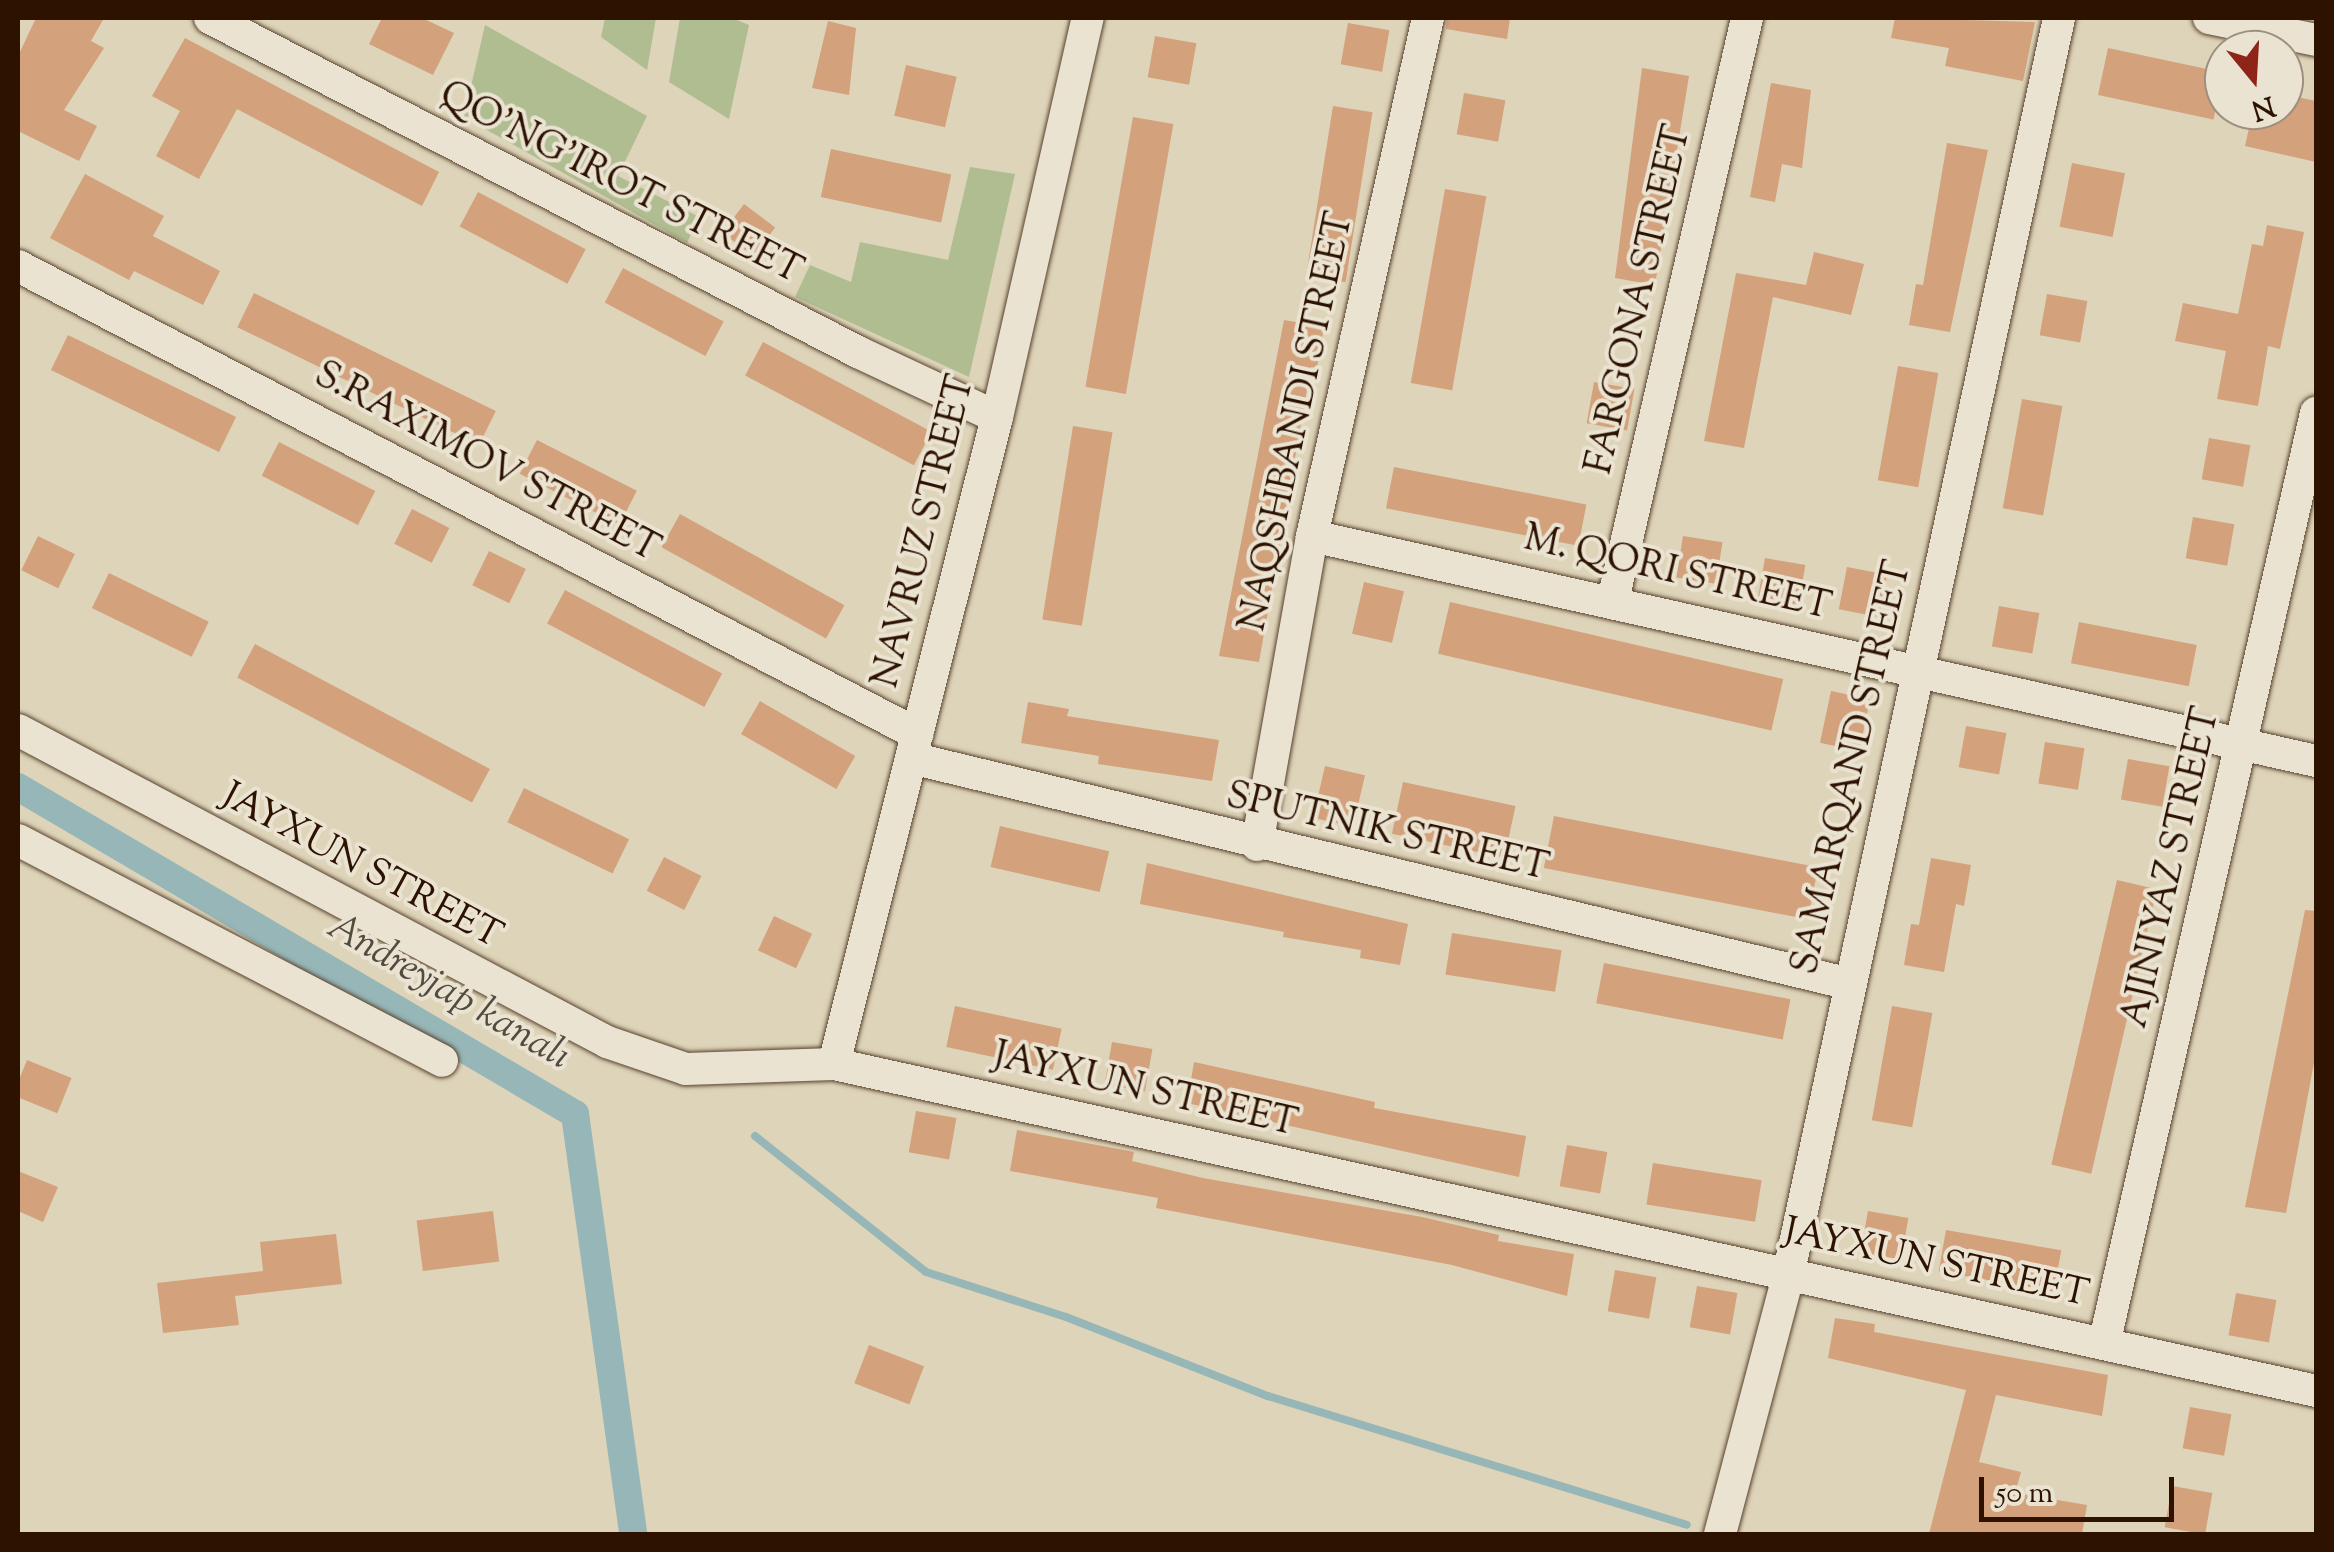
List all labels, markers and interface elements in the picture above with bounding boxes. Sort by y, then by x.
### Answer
north arrow [2204,30,2304,130]
street label: QO'NG'IROT STREET [431,74,809,296]
text: N [2246,84,2279,129]
street label: FARGONA STREET [1579,121,1703,479]
street label: NAQSHBANDI STREET [1232,208,1366,636]
street label: S.RAXIMOV STREET [306,354,666,574]
street label: NAVRUZ STREET [865,371,987,693]
street label: M. QORI STREET [1519,517,1835,633]
street label: SAMARQAND STREET [1784,557,1924,979]
street label: AJINIYAZ STREET [2114,703,2232,1033]
street label: JAYXUN STREET [213,775,509,961]
street label: SPUTNIK STREET [1221,775,1553,893]
water label: Andreyjap kanalı [318,904,578,1082]
street label: JAYXUN STREET [989,1035,1301,1149]
street label: JAYXUN STREET [1779,1210,2093,1320]
scale bar [1984,1457,2179,1519]
text: 50 m [1996,1473,2053,1516]

